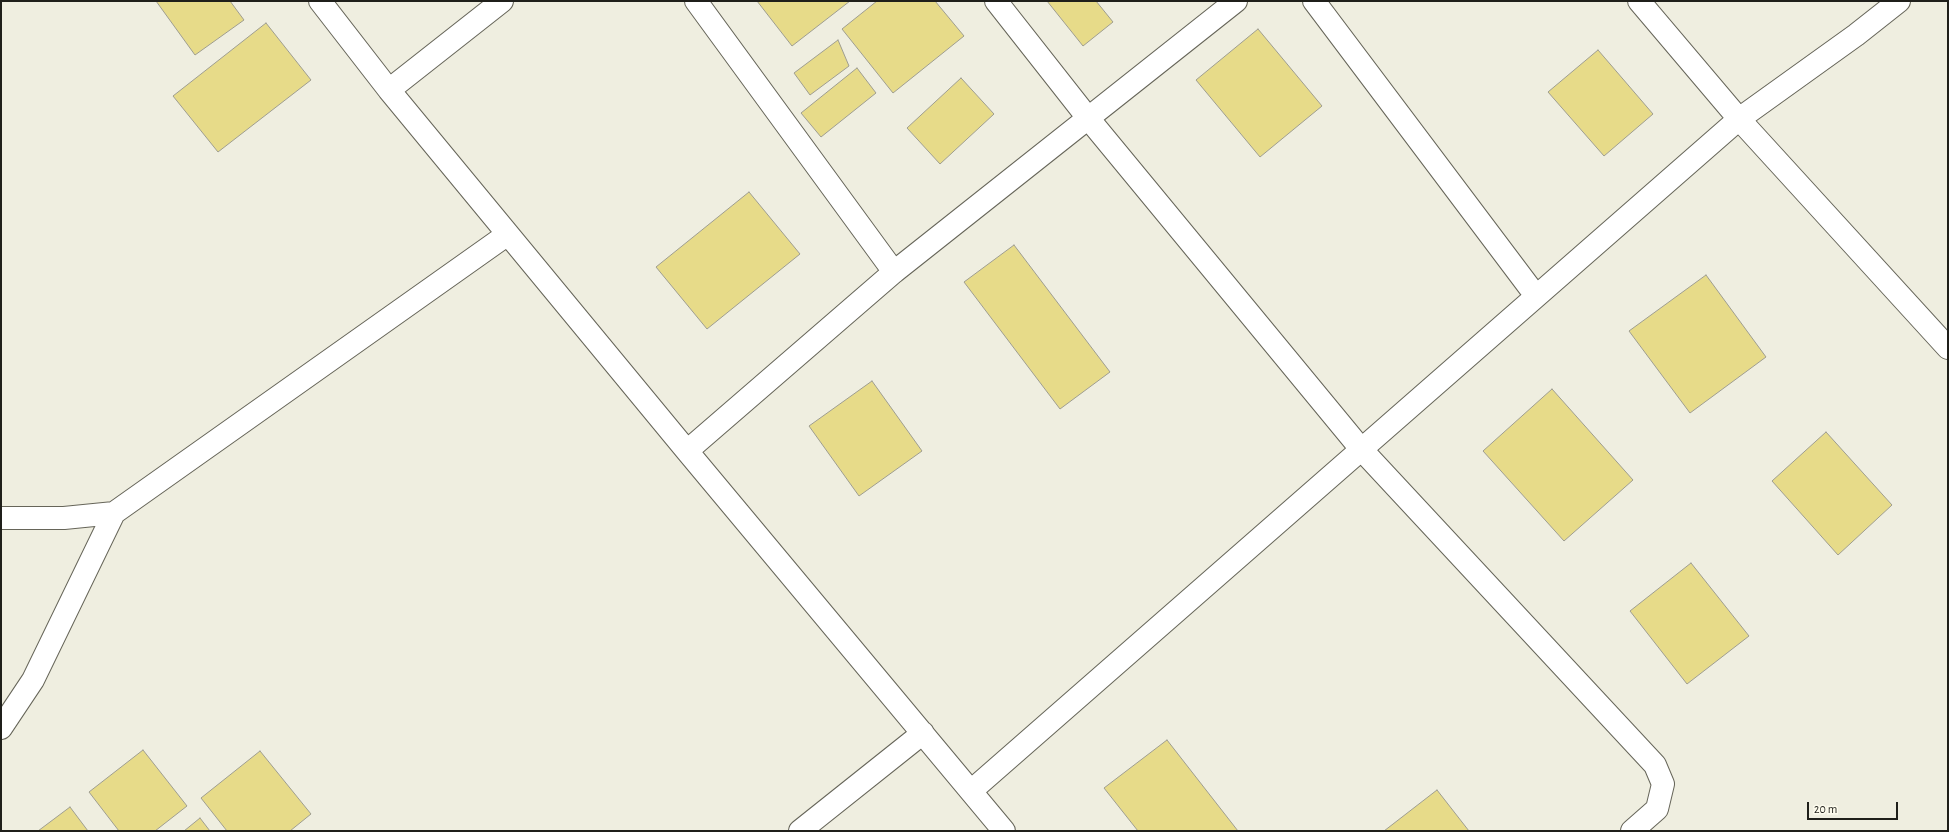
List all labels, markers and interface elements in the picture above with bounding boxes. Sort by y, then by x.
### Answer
scale bar [1809,794,1900,820]
text: 20 m [1814,803,1837,815]

